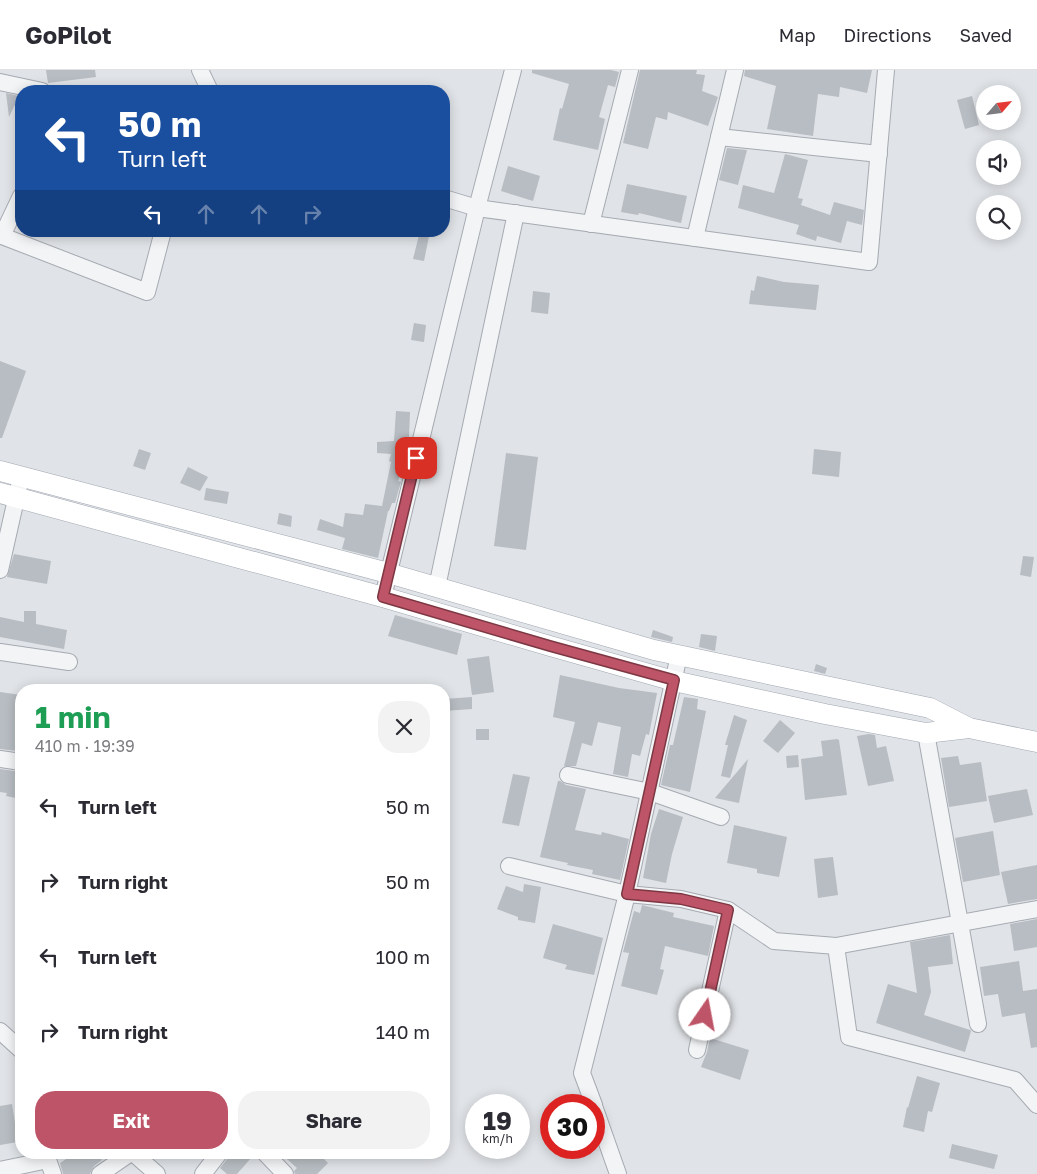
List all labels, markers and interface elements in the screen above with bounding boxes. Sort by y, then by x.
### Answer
text: GoPilot [25,20,112,49]
text: Map [779,24,815,46]
text: Directions [843,24,931,46]
text: Saved [959,24,1012,46]
north arrow [976,85,1021,130]
map controls [976,85,1021,240]
text: 50 m [118,103,201,145]
icon: left [35,105,100,170]
button: sound [976,140,1021,185]
text: Turn left [118,145,207,172]
button: search [976,195,1021,240]
icon: left [139,200,167,228]
icon: ahead [192,200,220,228]
icon: ahead [245,200,273,228]
icon: right [298,200,326,228]
pin [395,437,437,479]
icon: arrive [402,444,430,472]
text: 1 min [35,699,111,735]
button: close [378,701,430,753]
text: 410 m · 19:39 [35,736,135,756]
icon: left [35,793,63,821]
text: Turn left [78,795,157,818]
text: 50 m [386,795,430,818]
icon: right [35,868,63,896]
text: Turn right [78,870,168,893]
text: 50 m [386,870,430,893]
icon: left [35,943,63,971]
text: Turn left [78,945,157,968]
text: 100 m [376,945,430,968]
position arrow [678,988,730,1040]
icon: right [35,1018,63,1046]
text: Turn right [78,1020,168,1043]
text: 140 m [376,1020,430,1043]
button: Exit [35,1091,228,1149]
button: Share [238,1091,430,1149]
speed limit sign: 30 [540,1094,605,1159]
text: 19 [483,1105,512,1136]
text: km/h [482,1131,513,1146]

